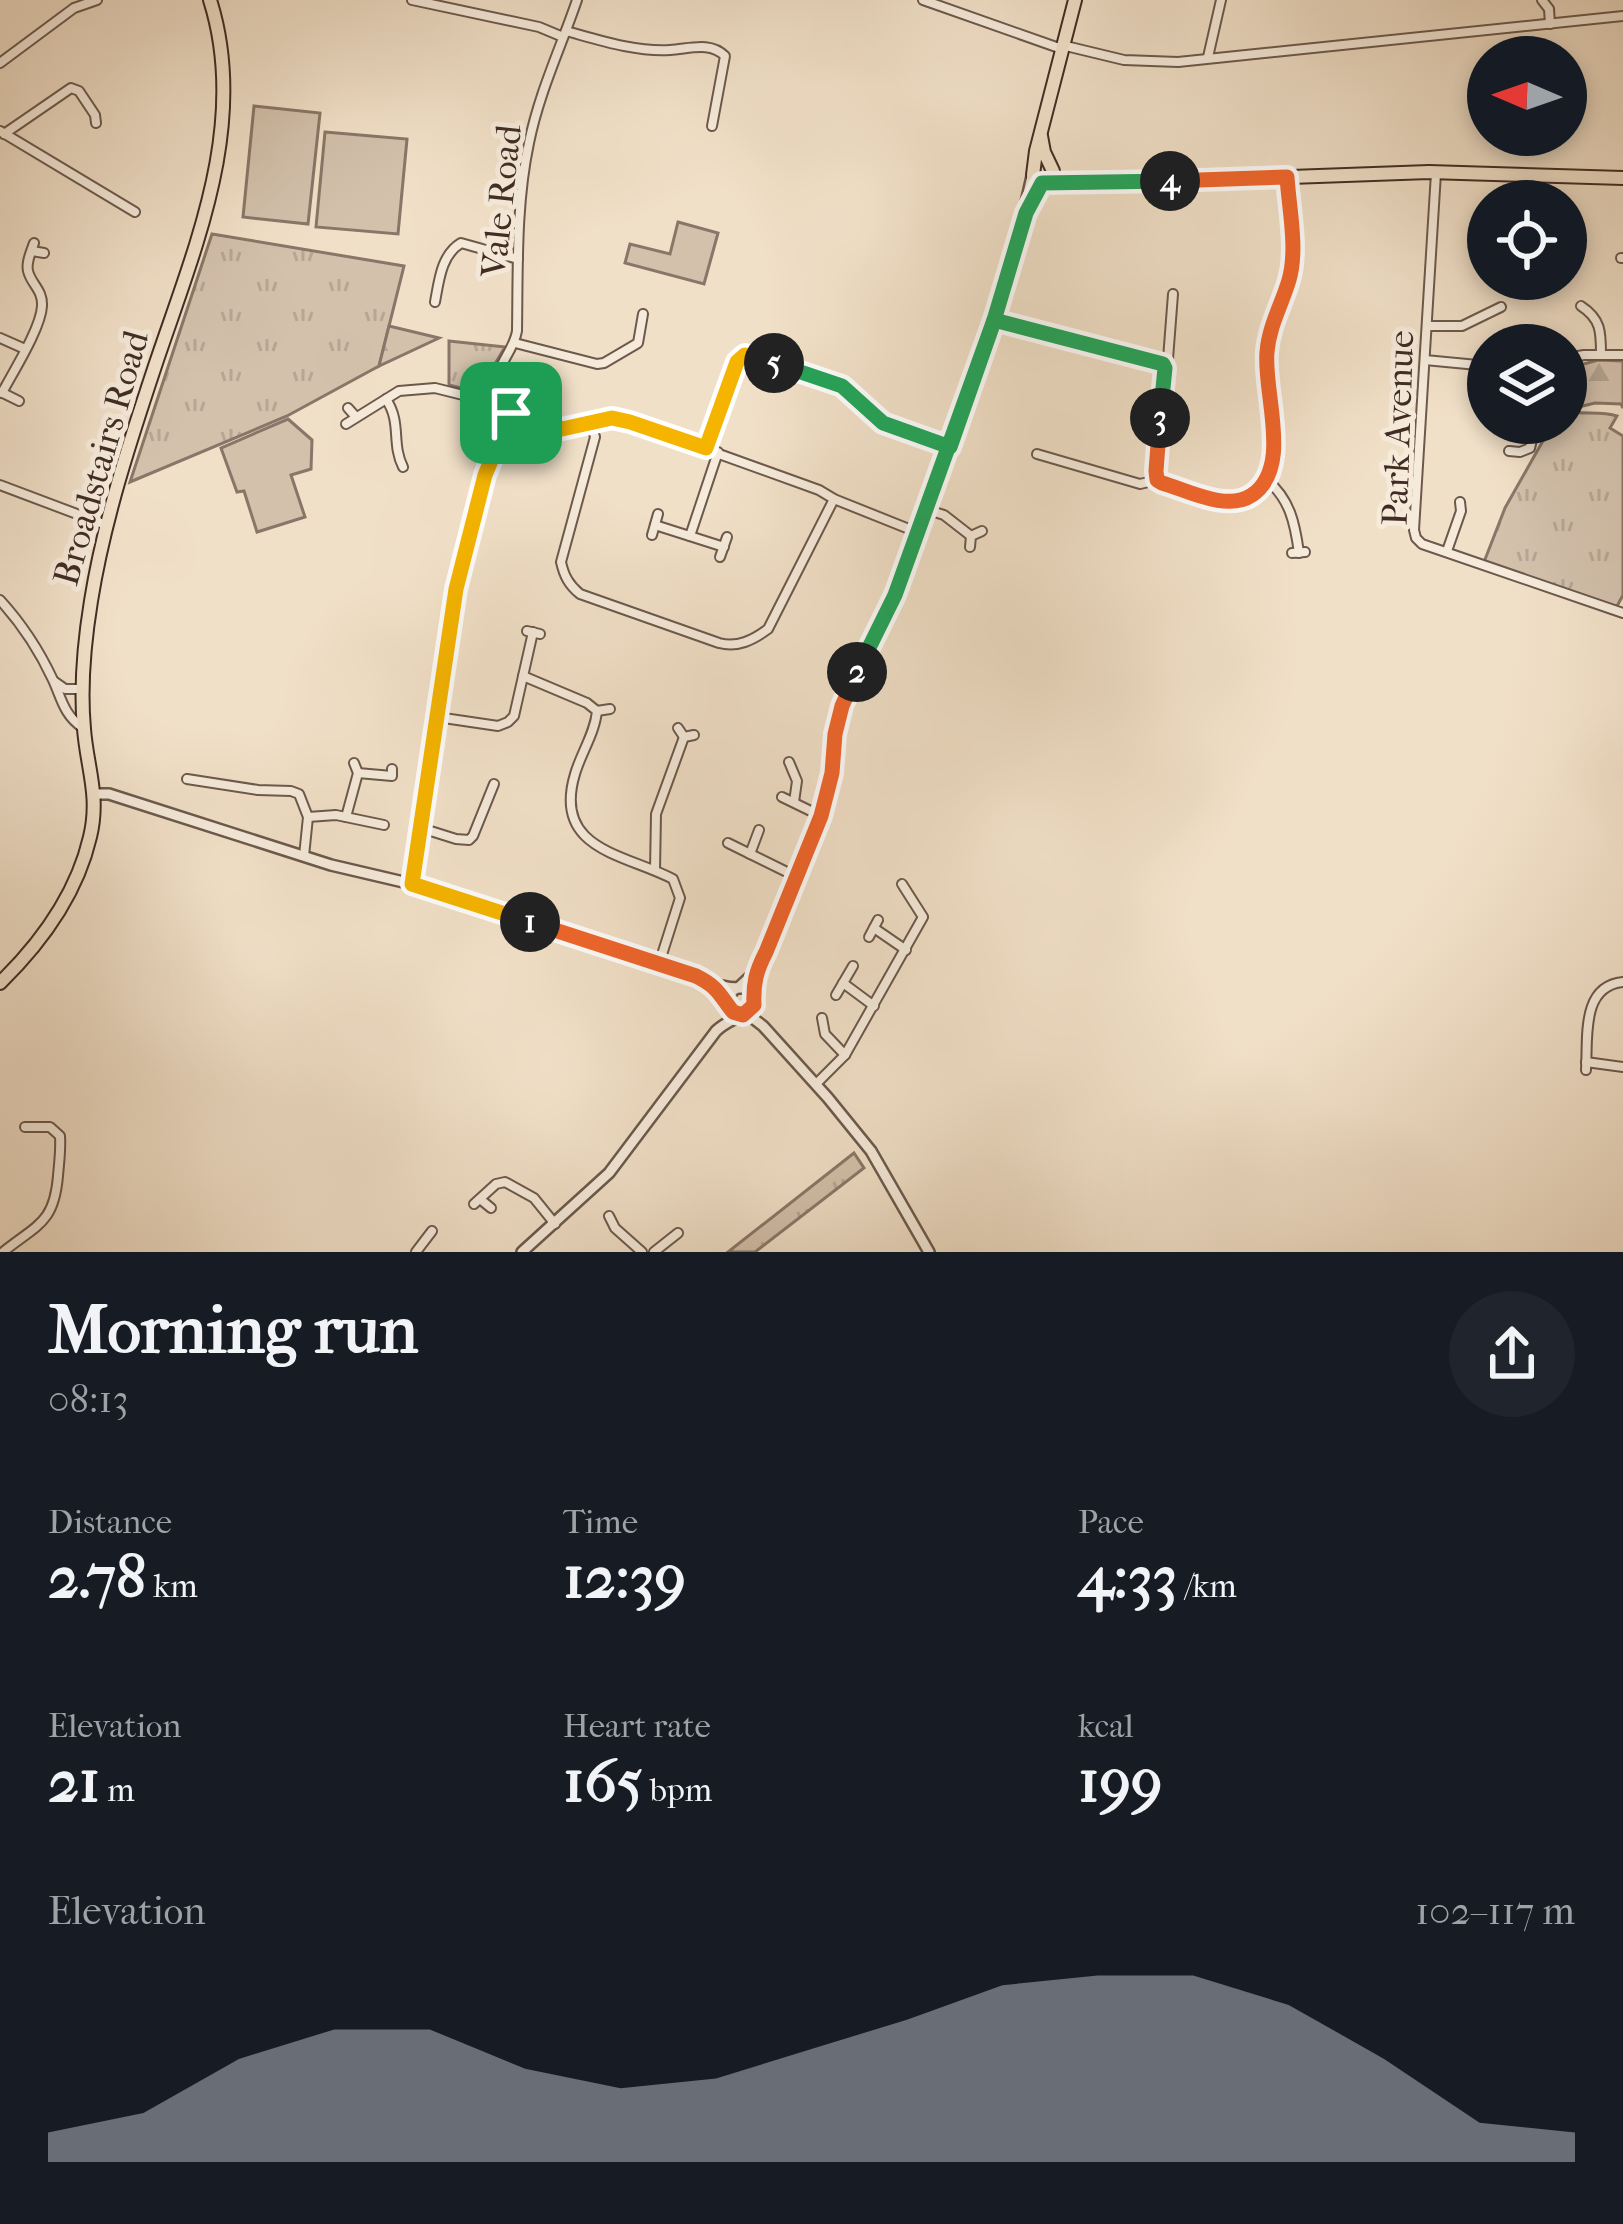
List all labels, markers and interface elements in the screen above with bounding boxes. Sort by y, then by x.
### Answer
north arrow [1467,36,1587,156]
map controls [1467,36,1587,444]
street label: Vale Road [472,122,530,280]
pin: 4 [1140,151,1200,211]
text: 4 [1160,161,1180,200]
button: locate [1467,180,1587,300]
button: layers [1467,324,1587,444]
street label: Broadstairs Road [45,325,158,590]
street label: Park Avenue [1374,330,1422,526]
pin: 5 [744,333,804,393]
text: 5 [767,343,781,382]
pin [460,362,562,464]
icon: arrive [478,380,544,446]
pin: 3 [1130,388,1190,448]
text: 3 [1153,398,1167,437]
pin: 2 [827,642,887,702]
text: 2 [849,652,865,691]
pin: 1 [500,892,560,952]
text: 1 [524,902,536,941]
button: share [1449,1291,1575,1417]
text: Morning run [48,1292,418,1369]
text: 08:13 [48,1376,128,1422]
text: Distance [48,1503,172,1542]
text: Time [563,1503,638,1542]
text: Pace [1078,1503,1144,1542]
text: 2.78 [48,1542,146,1613]
text: 12:39 [563,1542,686,1613]
text: 4:33 [1078,1542,1177,1613]
text: km [146,1567,198,1606]
text: /km [1177,1567,1237,1606]
text: Elevation [48,1707,181,1746]
text: Heart rate [563,1707,711,1746]
text: kcal [1078,1707,1134,1746]
text: 21 [48,1746,100,1817]
text: 165 [563,1746,643,1817]
text: 199 [1078,1746,1162,1817]
text: m [100,1771,135,1810]
text: bpm [643,1771,712,1810]
text: Elevation [48,1888,206,1934]
text: 102–117 m [1415,1888,1575,1934]

